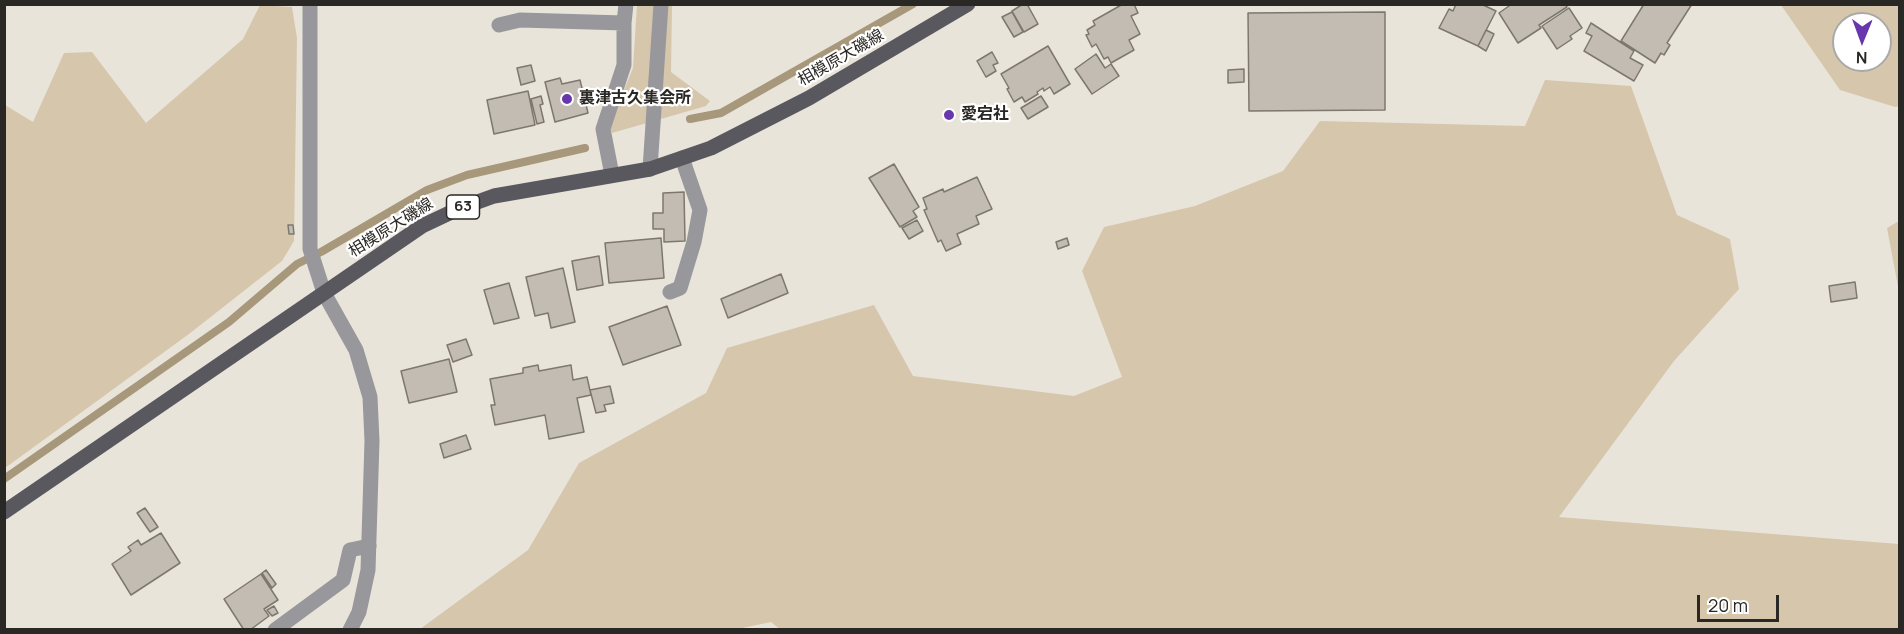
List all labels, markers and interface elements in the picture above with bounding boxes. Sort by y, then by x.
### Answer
north arrow [1832,12,1892,72]
street label: 相模原大磯線 [795,26,887,90]
text: N [1856,47,1868,69]
place label: 裏津古久集会所 [579,89,691,109]
marker: 裏津古久集会所 [560,92,574,106]
place label: 愛宕社 [961,105,1009,125]
marker: 愛宕社 [942,108,956,122]
street label: 相模原大磯線 [345,194,437,262]
road number: 63 [446,195,480,219]
scale bar [1700,583,1782,621]
text: 20 m [1708,593,1748,617]

